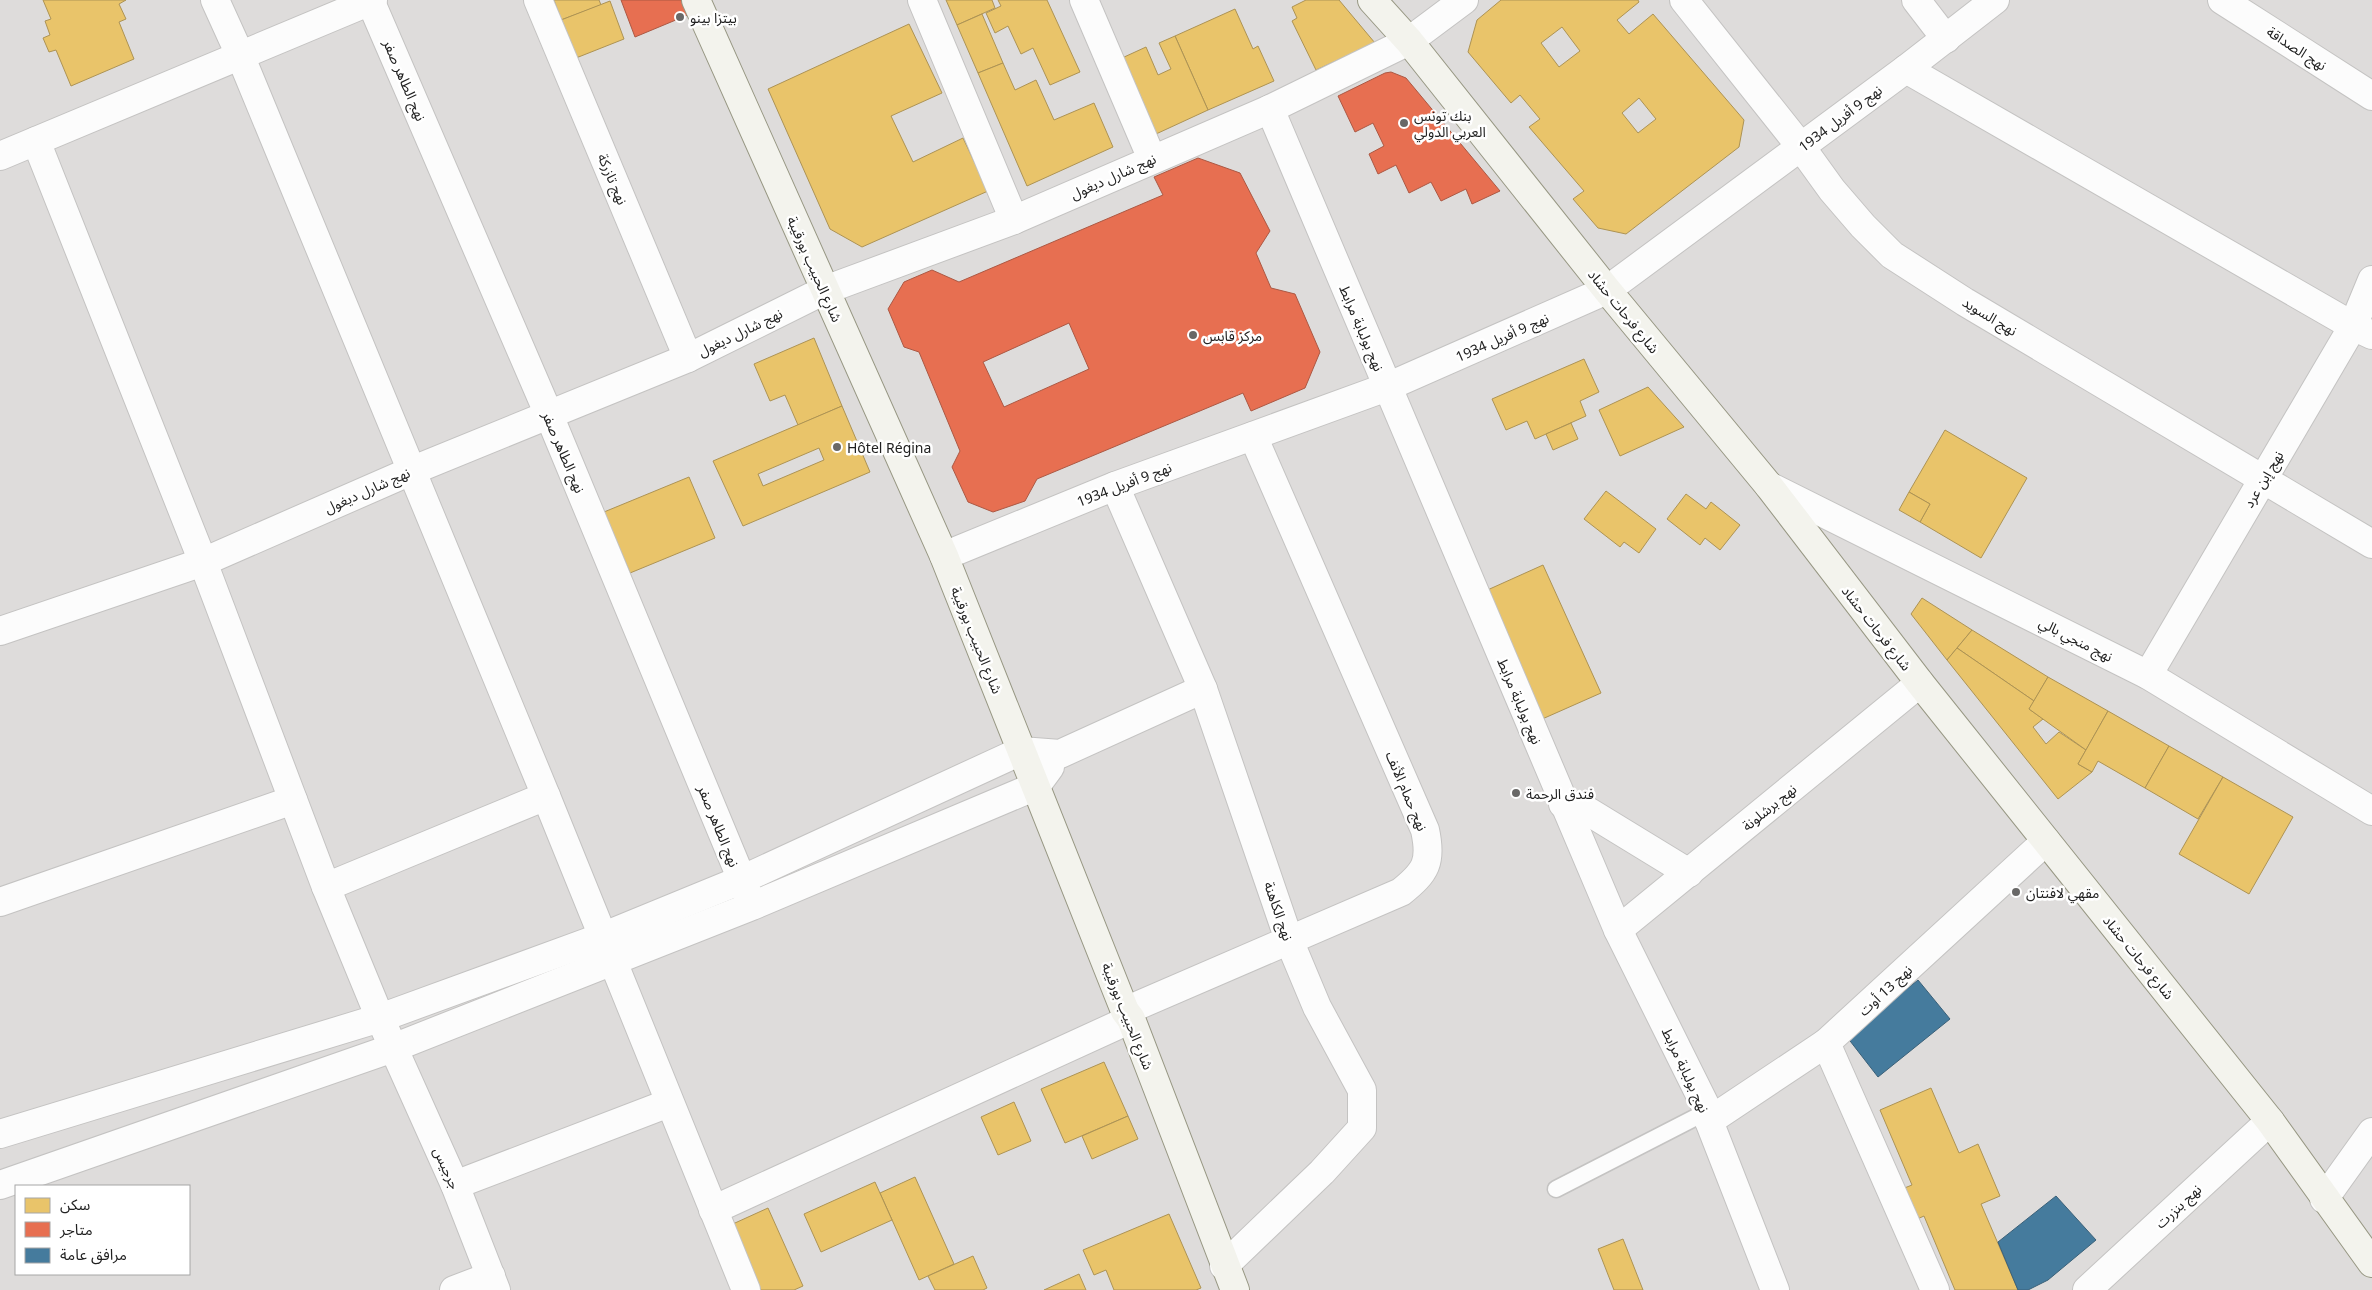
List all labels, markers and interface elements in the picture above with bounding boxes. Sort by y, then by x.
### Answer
place label: بيتزا بينو [690,8,737,27]
marker: بيتزا بينو [674,11,686,23]
street label: نهج الصداقة [2262,22,2331,76]
street label: نهج الطاهر صفر [377,35,431,125]
street label: نهج 9 أفريل 1934 [1794,80,1887,157]
place label: بنك تونس العربي الدولي [1414,106,1486,143]
marker: بنك تونس العربي الدولي [1398,117,1410,129]
street label: نهج شارل ديغول [1067,149,1160,205]
street label: نهج تازركة [592,150,632,209]
street label: شارع الحبيب بورقيبة [781,213,847,326]
street label: شارع فرحات حشاد [1583,265,1664,358]
street label: نهج بولبابة مرابط [1333,282,1389,375]
street label: نهج السويد [1958,292,2021,342]
street label: نهج شارل ديغول [695,303,786,362]
street label: نهج 9 أفريل 1934 [1452,308,1553,368]
place label: مركز قابس [1203,326,1262,345]
marker: مركز قابس [1187,329,1199,341]
street label: نهج الطاهر صفر [536,407,590,497]
place label: Hôtel Régina [847,438,931,457]
marker: Hôtel Régina [831,441,843,453]
street label: نهج إبن عرد [2239,447,2289,512]
street label: نهج 9 أفريل 1934 [1074,457,1175,513]
street label: نهج شارل ديغول [321,463,414,519]
street label: شارع فرحات حشاد [1836,582,1916,676]
street label: شارع الحبيب بورقيبة [945,584,1007,697]
street label: نهج منجي بالي [2035,612,2116,668]
street label: نهج بولبابة مرابط [1491,655,1547,748]
street label: نهج حمام الأنف [1380,748,1432,835]
street label: نهج برشلونة [1738,779,1802,836]
street label: نهج الطاهر صفر [692,781,744,871]
place label: فندق الرحمة [1526,784,1594,803]
marker: فندق الرحمة [1510,787,1522,799]
street label: نهج الكاهنة [1258,879,1298,944]
place label: مقهي لافنتان [2026,883,2099,904]
marker: مقهي لافنتان [2010,886,2022,898]
street label: شارع فرحات حشاد [2098,911,2179,1004]
street label: شارع الحبيب بورقيبة [1096,960,1158,1073]
street label: نهج 13 أوت [1854,960,1917,1021]
street label: نهج بولبابة مرابط [1656,1024,1714,1117]
street label: جرجيس [429,1144,465,1192]
street label: نهج بنزرت [2151,1180,2207,1234]
legend [15,1185,190,1275]
text: سكن [60,1194,91,1214]
text: متاجر [59,1219,93,1239]
text: مرافق عامة [60,1244,127,1265]

